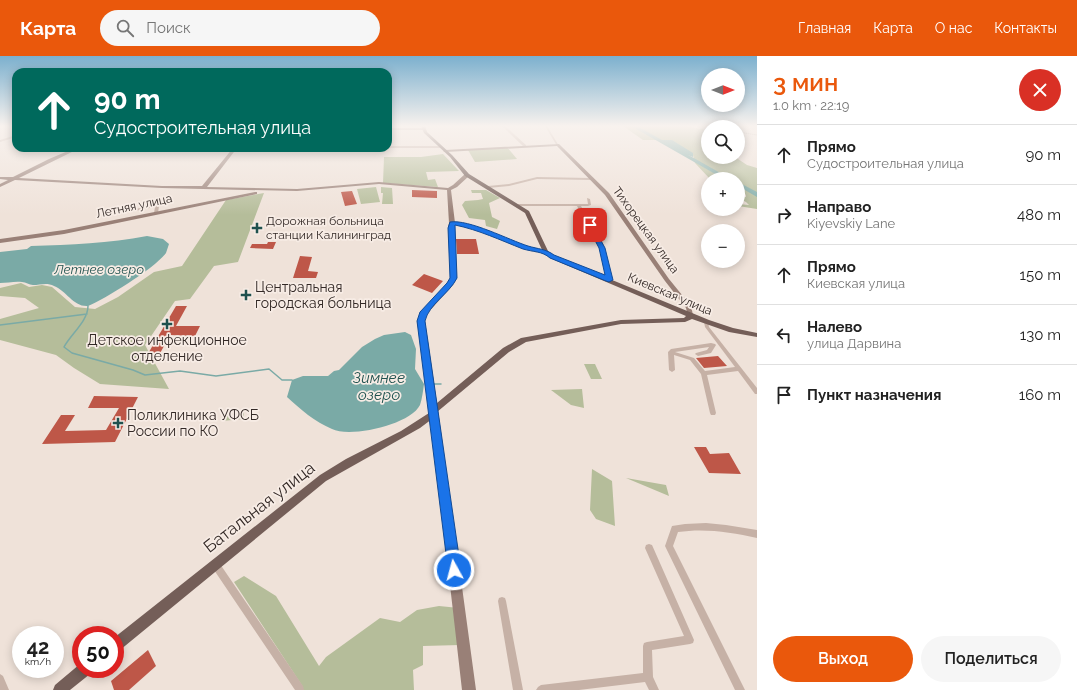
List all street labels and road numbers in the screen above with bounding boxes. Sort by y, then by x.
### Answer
street label: Тихорецкая улица [610,184,682,276]
street label: Летняя улица [95,191,173,221]
street label: Киевская улица [626,270,714,318]
street label: Батальная улица [199,457,319,557]

